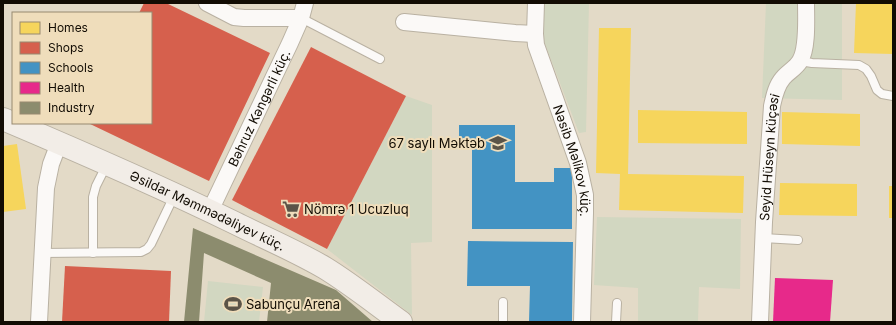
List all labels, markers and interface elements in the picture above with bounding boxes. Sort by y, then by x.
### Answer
legend [12,12,152,124]
text: Homes [48,20,88,35]
text: Shops [48,40,84,55]
street label: Bəhruz Kəngərli küç. [224,47,294,169]
text: Schools [48,60,93,75]
text: Health [48,80,85,95]
street label: Seyid Hüseyn küçəsi [756,92,783,222]
text: Industry [48,100,95,115]
street label: Nəsib Məlikov küç. [550,103,593,217]
school or university icon: 67 saylı Məktəb [488,133,508,153]
place label: 67 saylı Məktəb [389,135,485,151]
street label: Əsildar Məmmədəliyev küç. [127,167,288,254]
supermarket icon: Nömrə 1 Ucuzluq [281,199,301,219]
place label: Nömrə 1 Ucuzluq [304,201,409,217]
sports icon: Sabunçu Arena [223,294,243,314]
place label: Sabunçu Arena [246,296,340,312]

